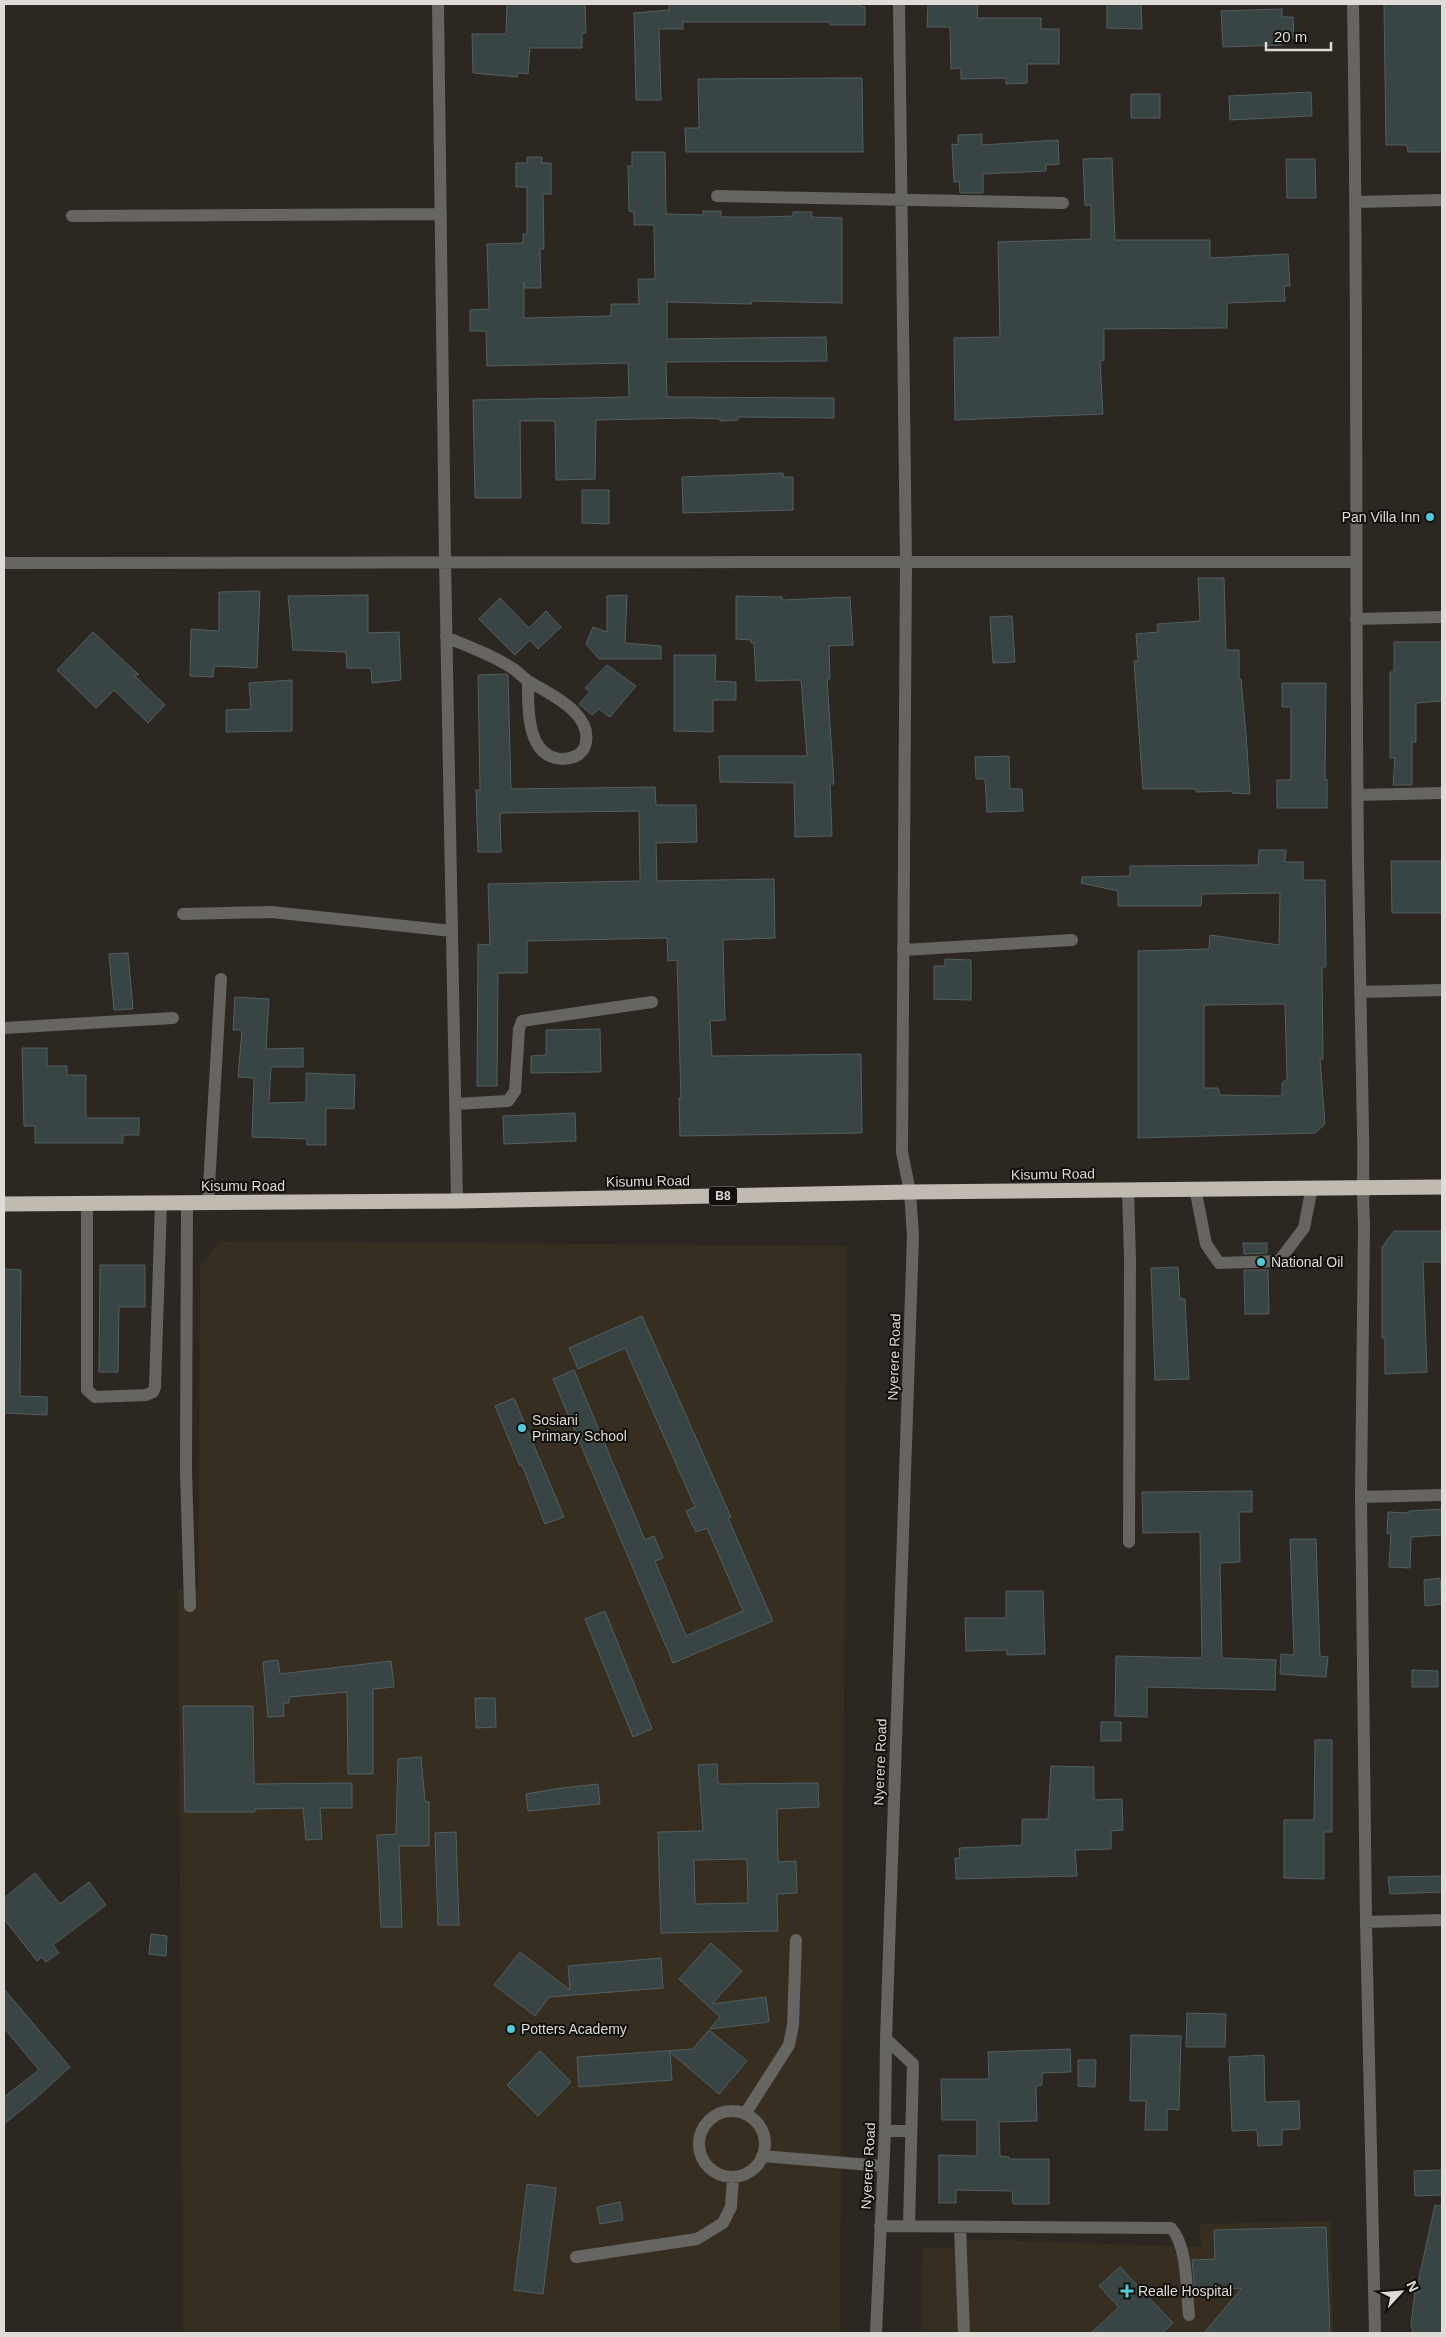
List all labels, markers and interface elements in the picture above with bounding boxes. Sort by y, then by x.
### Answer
scale bar [1266,20,1331,52]
text: 20 m [1274,28,1307,45]
place label: Pan Villa Inn [1342,509,1420,525]
marker: Pan Villa Inn [1424,511,1436,523]
street label: Kisumu Road [1011,1165,1095,1183]
street label: Kisumu Road [606,1172,690,1190]
street label: Kisumu Road [201,1178,285,1194]
road number: B8 [709,1186,737,1206]
place label: National Oil [1271,1254,1343,1270]
marker: National Oil [1255,1256,1267,1268]
street label: Nyerere Road [884,1313,904,1401]
place label: Sosiani Primary School [532,1412,627,1444]
marker: Sosiani Primary School [516,1422,528,1434]
street label: Nyerere Road [870,1718,890,1806]
place label: Potters Academy [521,2021,627,2037]
marker: Potters Academy [505,2023,517,2035]
street label: Nyerere Road [858,2122,878,2210]
north arrow [1376,2267,1426,2317]
text: N [1403,2278,1422,2294]
place label: Realle Hospital [1138,2283,1232,2299]
marker: Realle Hospital [1120,2284,1134,2298]

